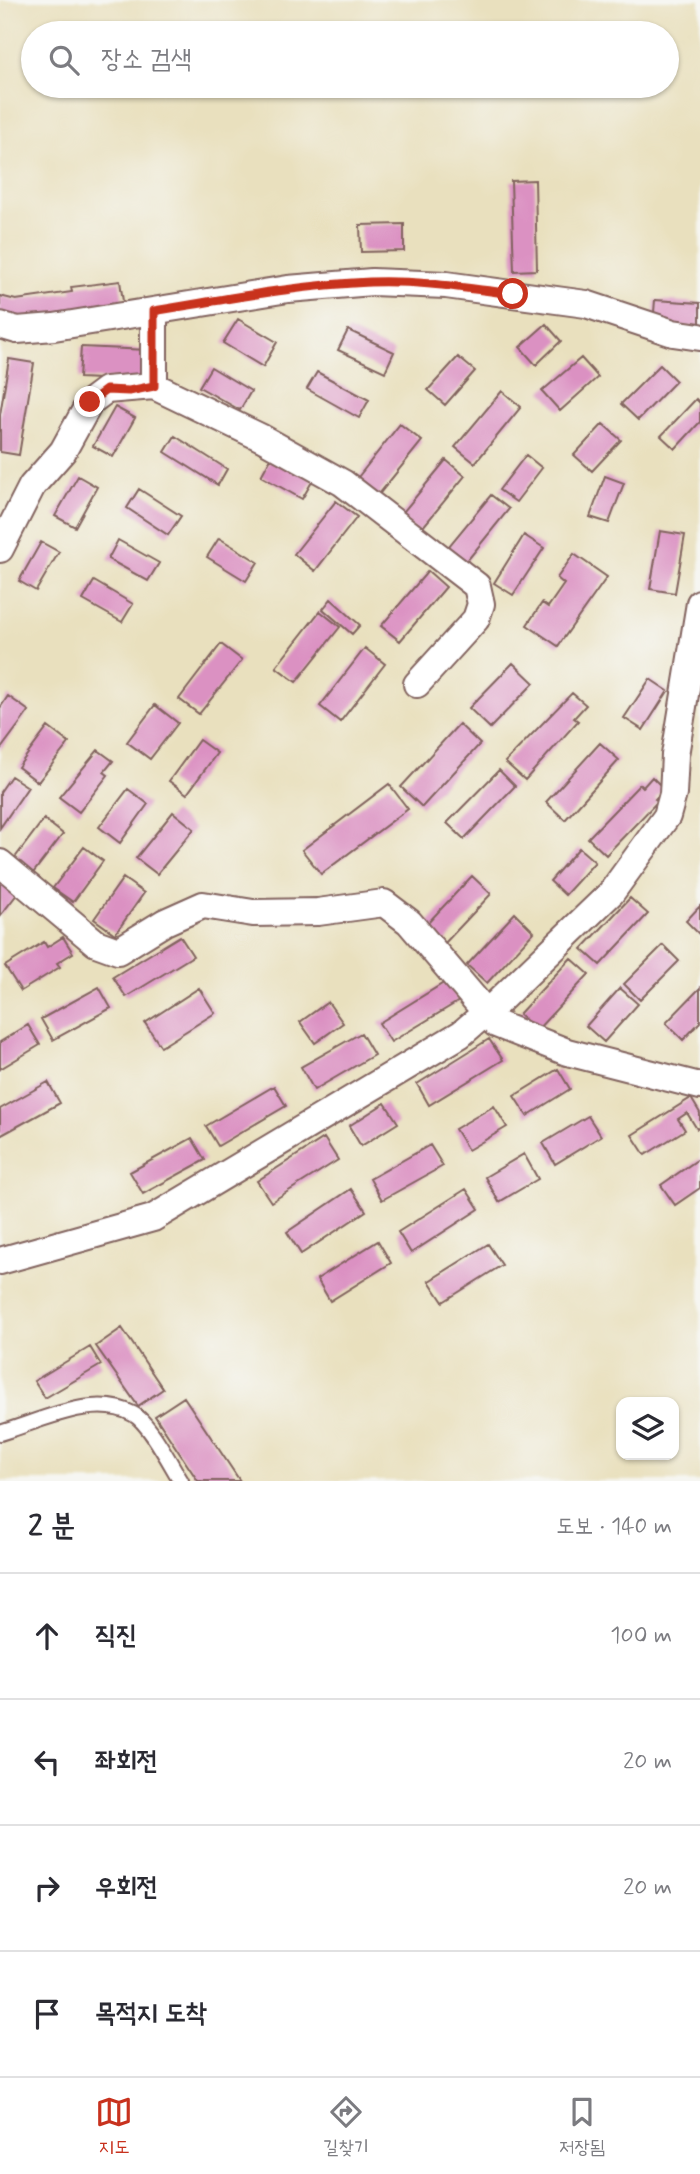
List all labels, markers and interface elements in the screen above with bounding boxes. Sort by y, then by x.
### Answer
search box [21,21,679,98]
icon: search [45,41,83,79]
text: 장소 검색 [101,43,192,77]
route start [497,278,528,309]
route end [74,386,105,417]
map controls [616,1397,679,1460]
button: layers [616,1397,679,1460]
text: 2 분 [28,1507,75,1546]
text: 도보 · 140 m [556,1512,672,1542]
icon: ahead [28,1617,66,1655]
text: 직진 [95,1619,137,1653]
text: 100 m [610,1621,672,1651]
icon: left [28,1743,66,1781]
text: 좌회전 [95,1745,158,1779]
text: 20 m [623,1747,672,1777]
icon: right [28,1869,66,1907]
text: 우회전 [95,1871,158,1905]
text: 20 m [623,1873,672,1903]
icon: arrive [28,1995,66,2033]
text: 목적지 도착 [95,1997,207,2031]
tab: 지도 [95,2093,133,2160]
tab: 길찾기 [323,2093,369,2160]
tab: 저장됨 [559,2093,605,2160]

